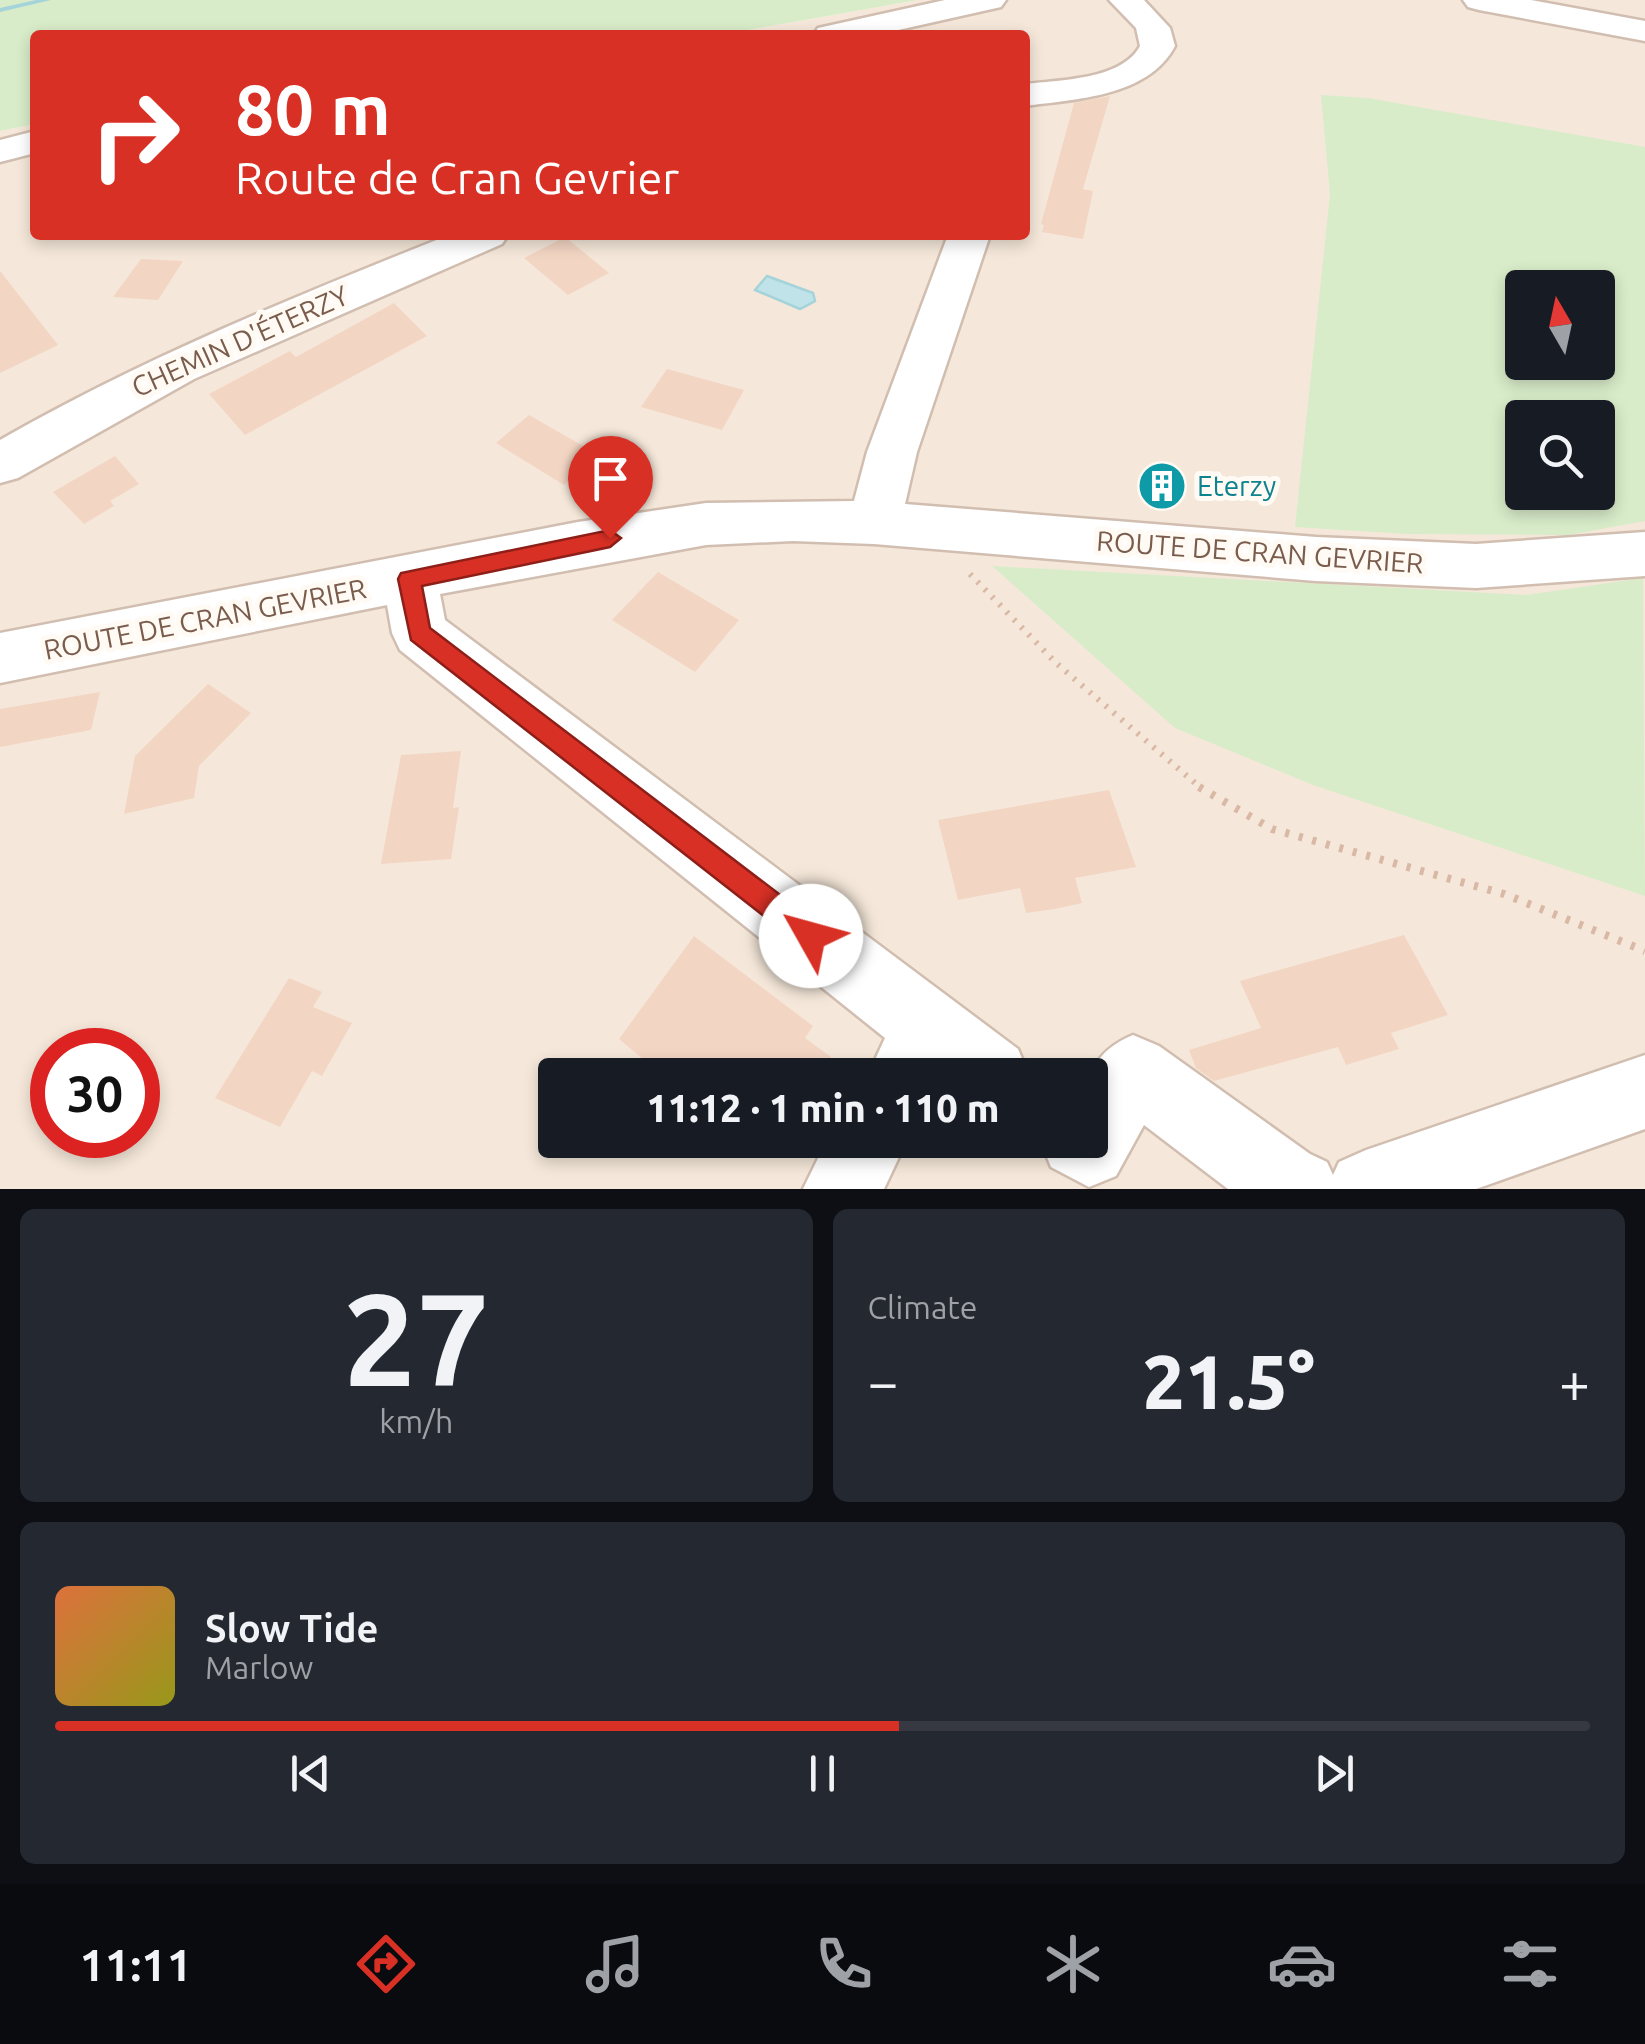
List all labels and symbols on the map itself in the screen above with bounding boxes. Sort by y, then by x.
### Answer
north arrow [1505,270,1615,380]
street label: CHEMIN D'ÉTERZY [126,278,353,402]
pin [568,436,653,539]
building icon: Eterzy [1136,460,1188,512]
place label: Eterzy [1197,470,1276,501]
street label: ROUTE DE CRAN GEVRIER [1095,525,1425,578]
street label: ROUTE DE CRAN GEVRIER [41,572,369,665]
position arrow [759,884,863,988]
speed limit sign: 30 [30,1028,160,1158]

